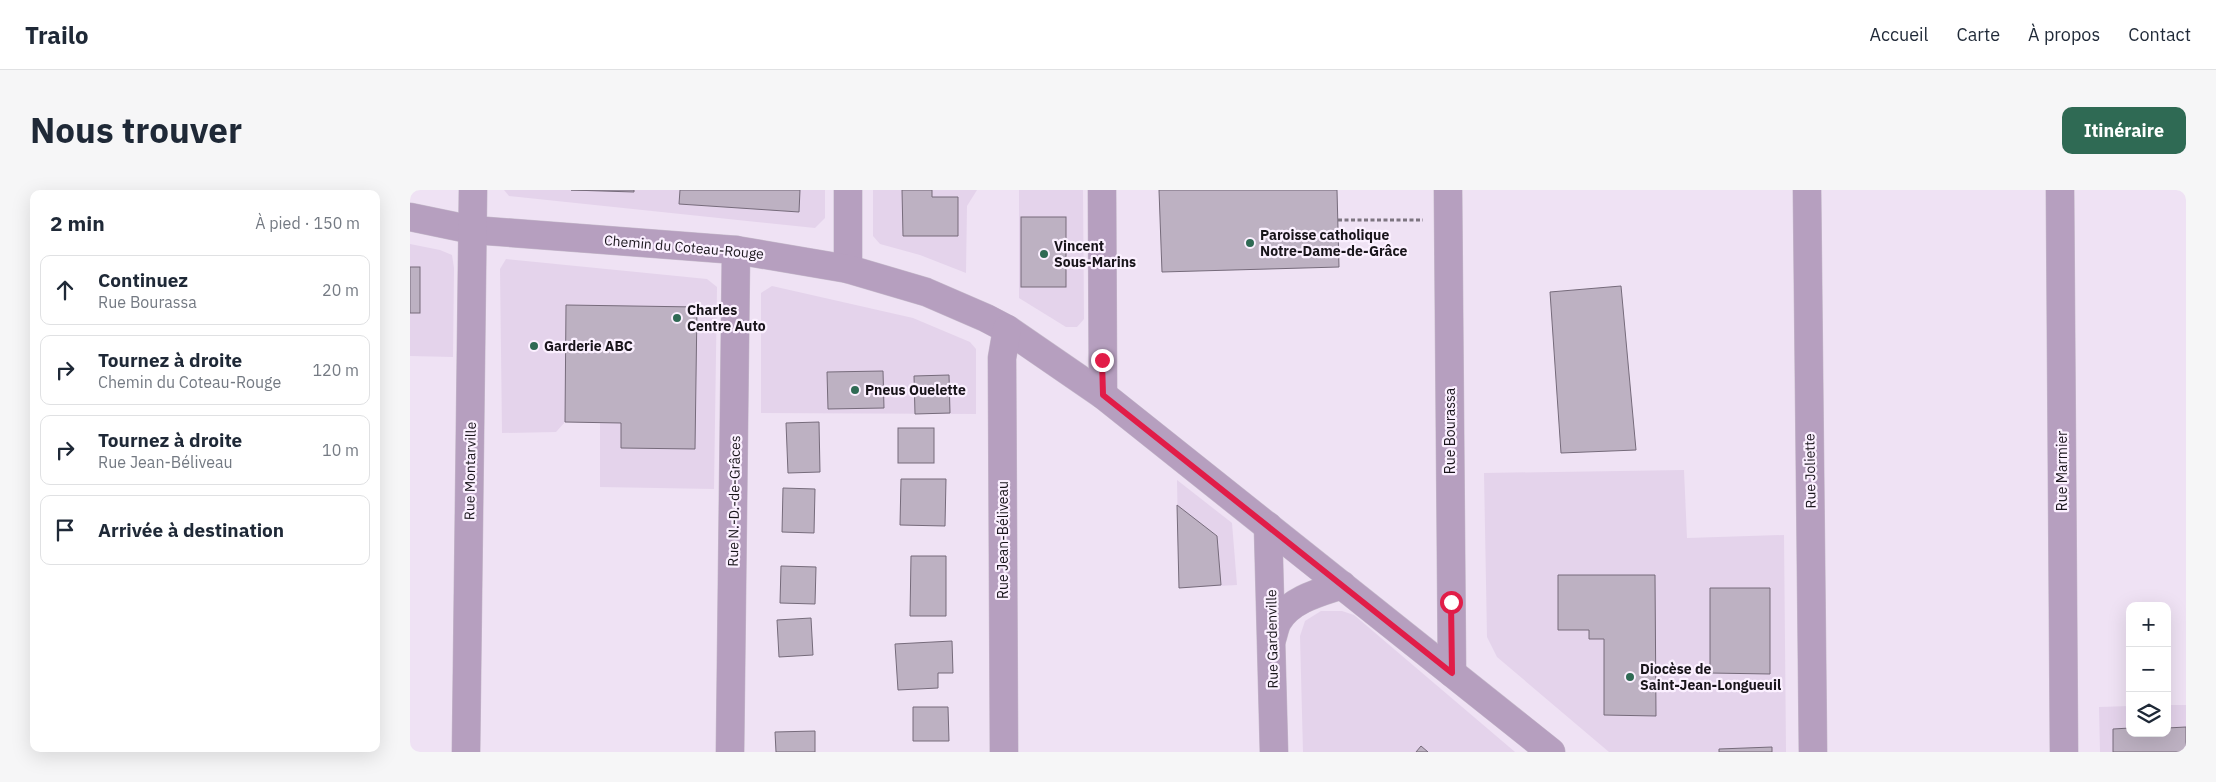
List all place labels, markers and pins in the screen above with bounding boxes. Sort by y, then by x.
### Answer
place label: Paroisse catholique Notre-Dame-de-Grâce [1260,226,1408,260]
place label: Vincent Sous-Marins [1054,237,1136,271]
marker: Paroisse catholique Notre-Dame-de-Grâce [1244,237,1256,249]
marker: Vincent Sous-Marins [1038,248,1050,260]
place label: Charles Centre Auto [687,301,766,335]
marker: Charles Centre Auto [671,312,683,324]
place label: Garderie ABC [544,337,633,355]
marker: Garderie ABC [528,340,540,352]
place label: Pneus Ouelette [865,381,966,399]
marker: Pneus Ouelette [849,384,861,396]
place label: Diocèse de Saint-Jean-Longueuil [1640,660,1781,694]
marker: Diocèse de Saint-Jean-Longueuil [1624,671,1636,683]

